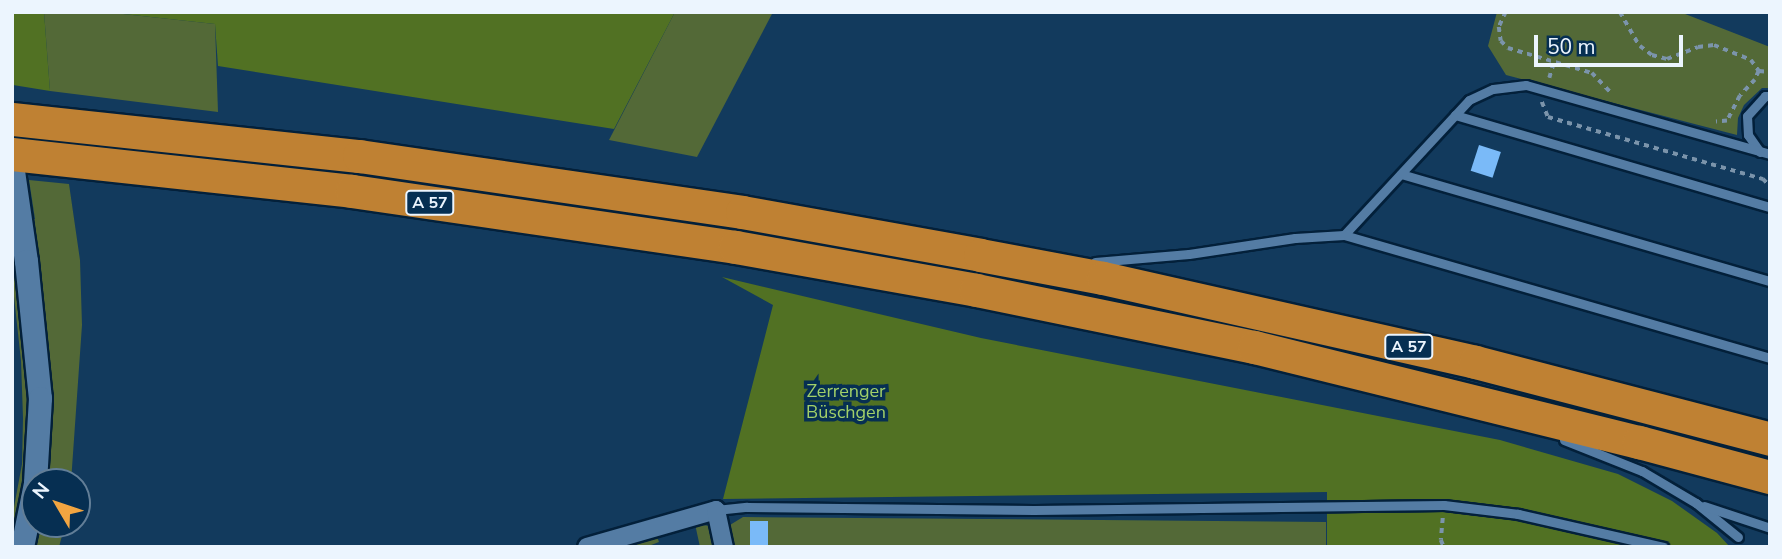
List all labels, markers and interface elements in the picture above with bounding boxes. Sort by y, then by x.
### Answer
scale bar [1537,21,1686,65]
text: 50 m [1547,33,1596,61]
road number: A 57 [404,190,456,216]
road number: A 57 [1383,334,1435,360]
park label: Zerrenger Büschgen [806,381,886,424]
north arrow [21,468,91,538]
text: N [27,477,56,505]

